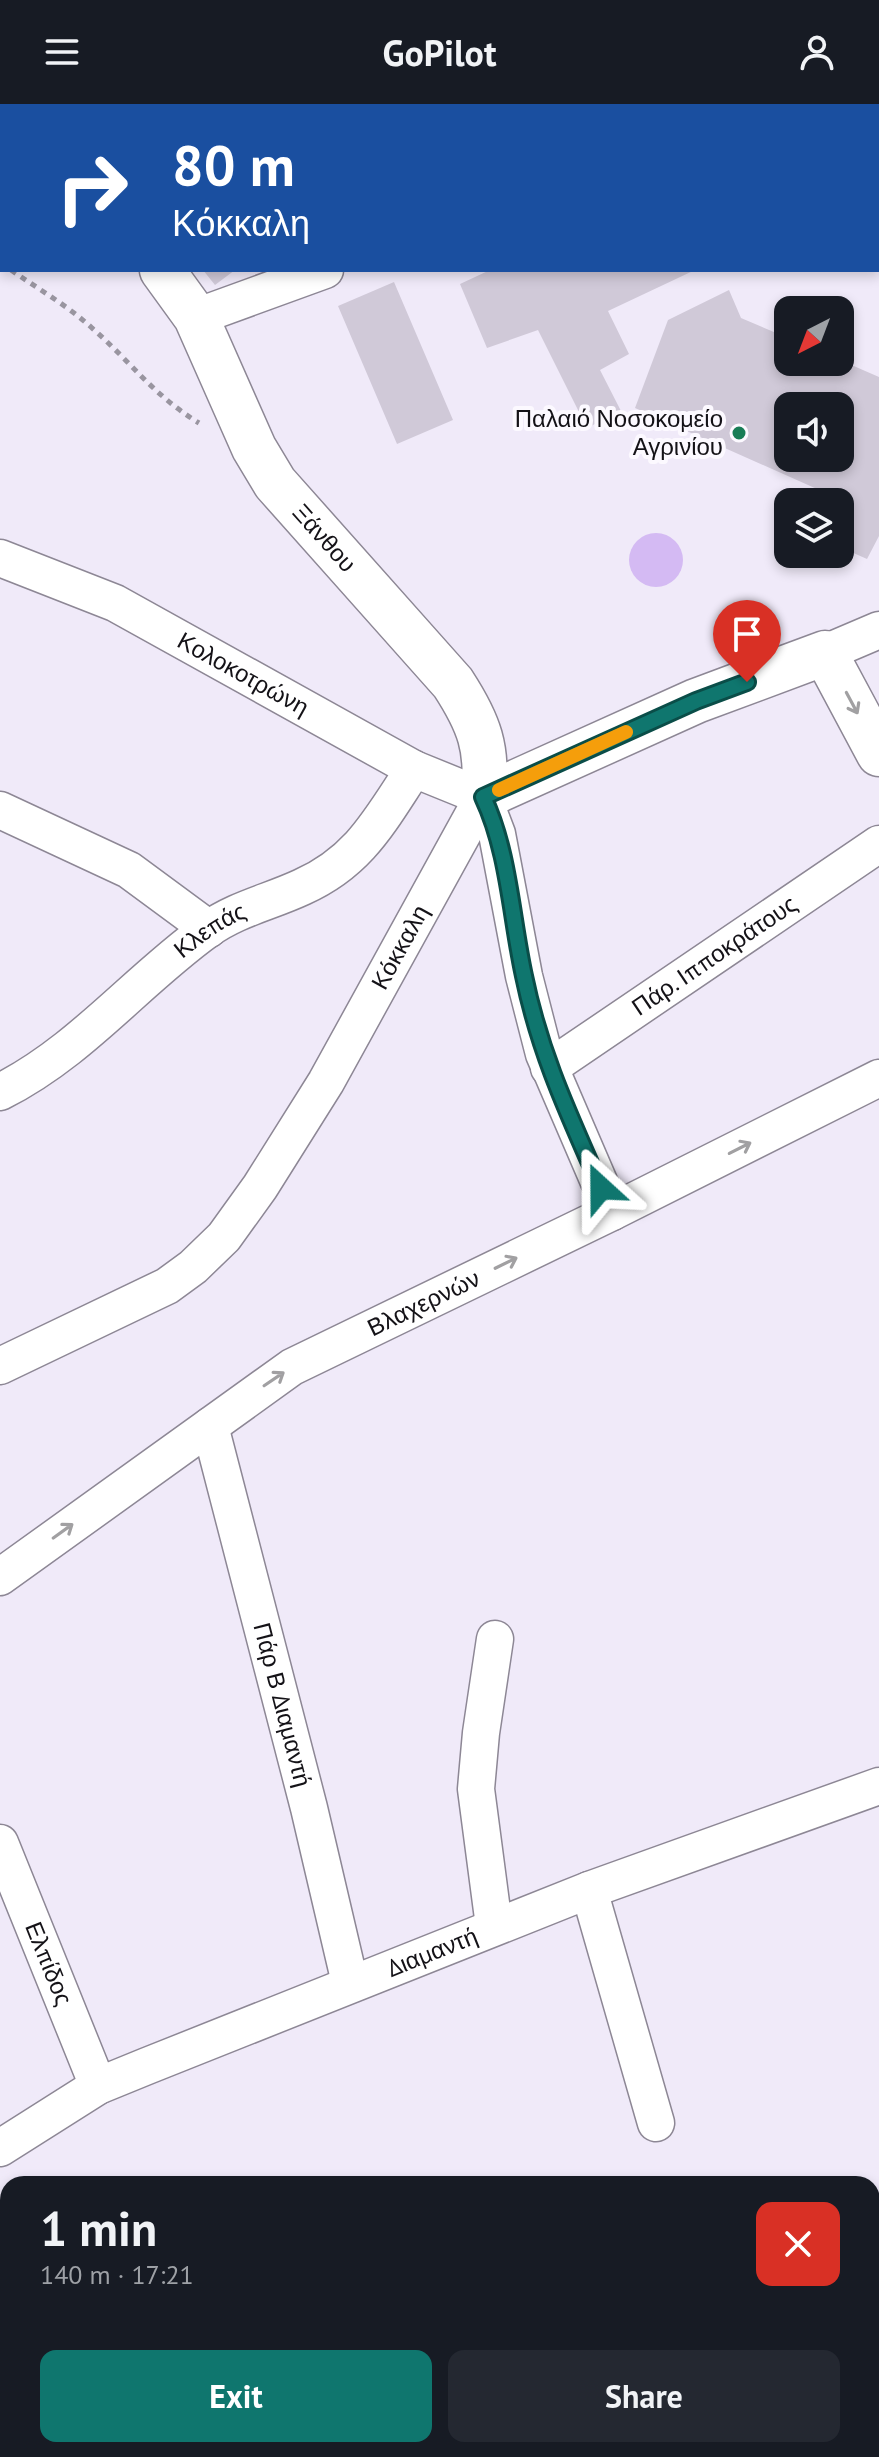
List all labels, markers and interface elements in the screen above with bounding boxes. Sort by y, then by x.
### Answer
text: GoPilot [382,29,497,76]
icon: menu [40,30,84,74]
icon: person [795,30,839,74]
text: 80 m [172,129,295,201]
icon: right [40,136,144,240]
text: Κόκκαλη [172,199,310,246]
north arrow [774,296,854,376]
map controls [774,296,854,568]
button: sound [774,392,854,472]
place label: Παλαιό Νοσοκομείο Αγρινίου [515,403,723,462]
marker: Παλαιό Νοσοκομείο Αγρινίου [730,424,748,442]
button: layers [774,488,854,568]
street label: Ξάνθου [286,497,363,579]
pin [713,600,781,682]
icon: arrive [725,612,769,656]
street label: Κολοκοτρώνη [172,625,315,723]
one-way arrow [845,691,860,715]
street label: Πάρ. Ιπποκράτους [626,888,803,1022]
street label: Κλεπάς [167,895,250,965]
street label: Κόκκαλη [364,899,436,995]
one-way arrow [727,1140,751,1155]
position arrow [559,1146,643,1230]
one-way arrow [494,1255,518,1270]
street label: Βλαχερνών [362,1262,485,1343]
one-way arrow [262,1371,284,1387]
one-way arrow [52,1523,73,1540]
street label: Πάρ Β Διαμαντή [247,1619,319,1790]
street label: Ελπίδος [18,1917,80,2010]
street label: Διαμαντή [382,1920,482,1984]
text: 1 min [40,2197,157,2259]
button: close [756,2202,840,2286]
text: 140 m · 17:21 [40,2258,194,2291]
button: Exit [40,2350,432,2442]
button: Share [448,2350,840,2442]

